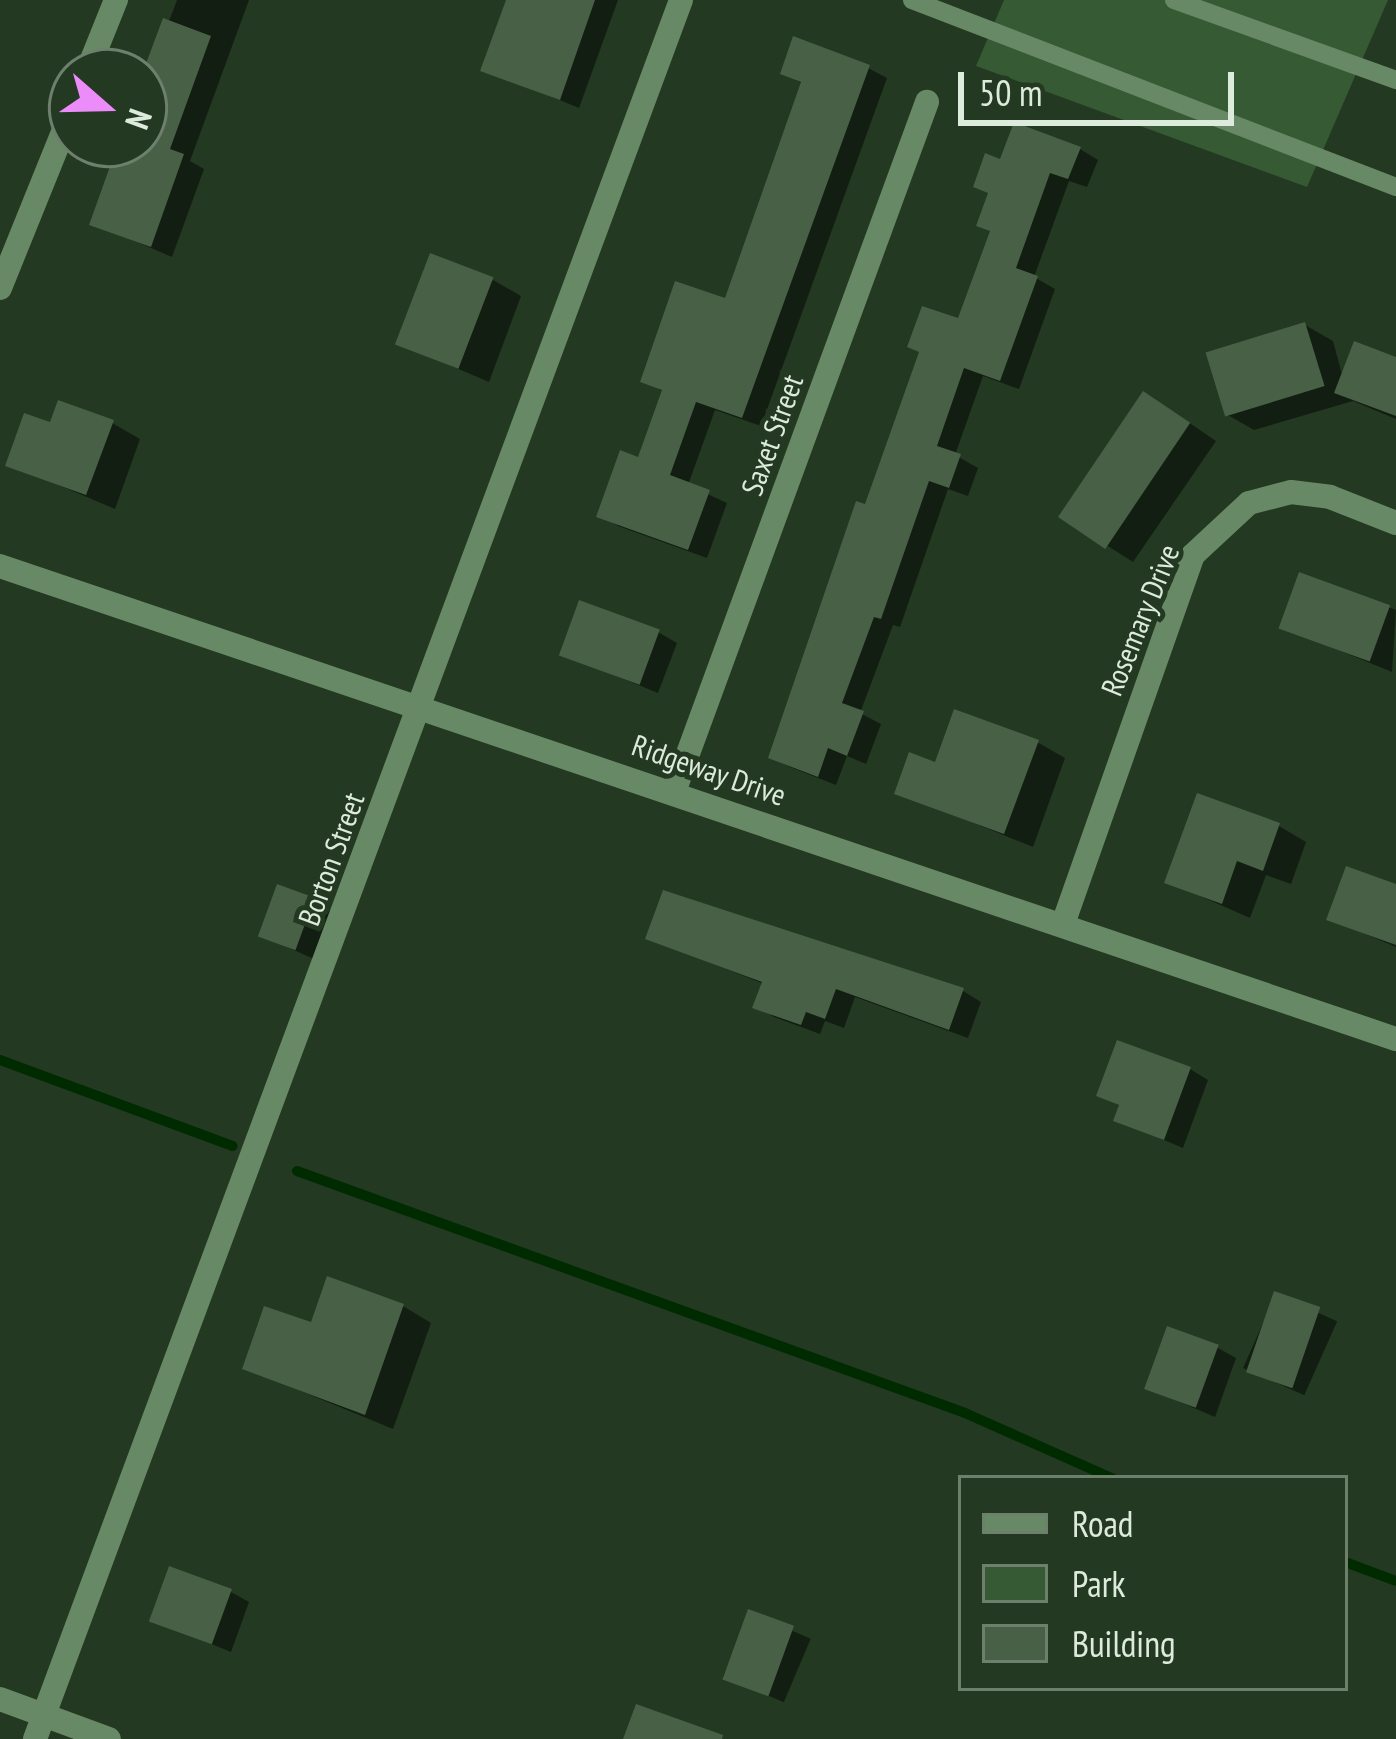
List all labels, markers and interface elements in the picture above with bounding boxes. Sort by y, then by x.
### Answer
north arrow [48,48,168,168]
scale bar [964,48,1240,122]
text: 50 m [979,69,1042,116]
text: N [116,104,163,135]
street label: Saxet Street [734,370,810,500]
street label: Rosemary Drive [1093,539,1187,701]
street label: Ridgeway Drive [627,727,791,813]
street label: Borton Street [290,788,372,930]
legend [958,1475,1348,1691]
text: Road [1072,1500,1133,1547]
text: Park [1072,1560,1126,1607]
text: Building [1072,1620,1176,1667]

